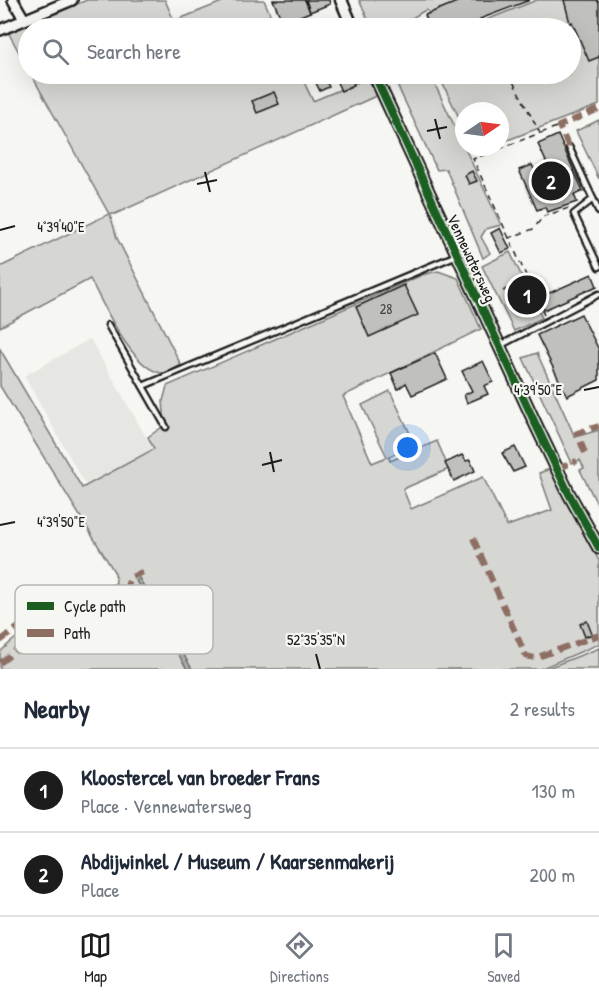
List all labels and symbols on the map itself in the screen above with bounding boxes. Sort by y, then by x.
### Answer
north arrow [455,102,509,156]
pin: 2 [532,158,570,204]
street label: Vennewatersweg [442,210,502,306]
text: 4°39'40"E [37,216,85,237]
pin: 1 [508,272,546,318]
house number: 28 [380,299,392,318]
text: 4°39'50"E [514,379,562,400]
your location [393,433,422,462]
text: 4°39'50"E [37,511,85,532]
legend [15,585,213,654]
text: Cycle path [64,595,126,617]
text: Path [64,622,90,644]
text: 52°35'35"N [287,629,345,650]

